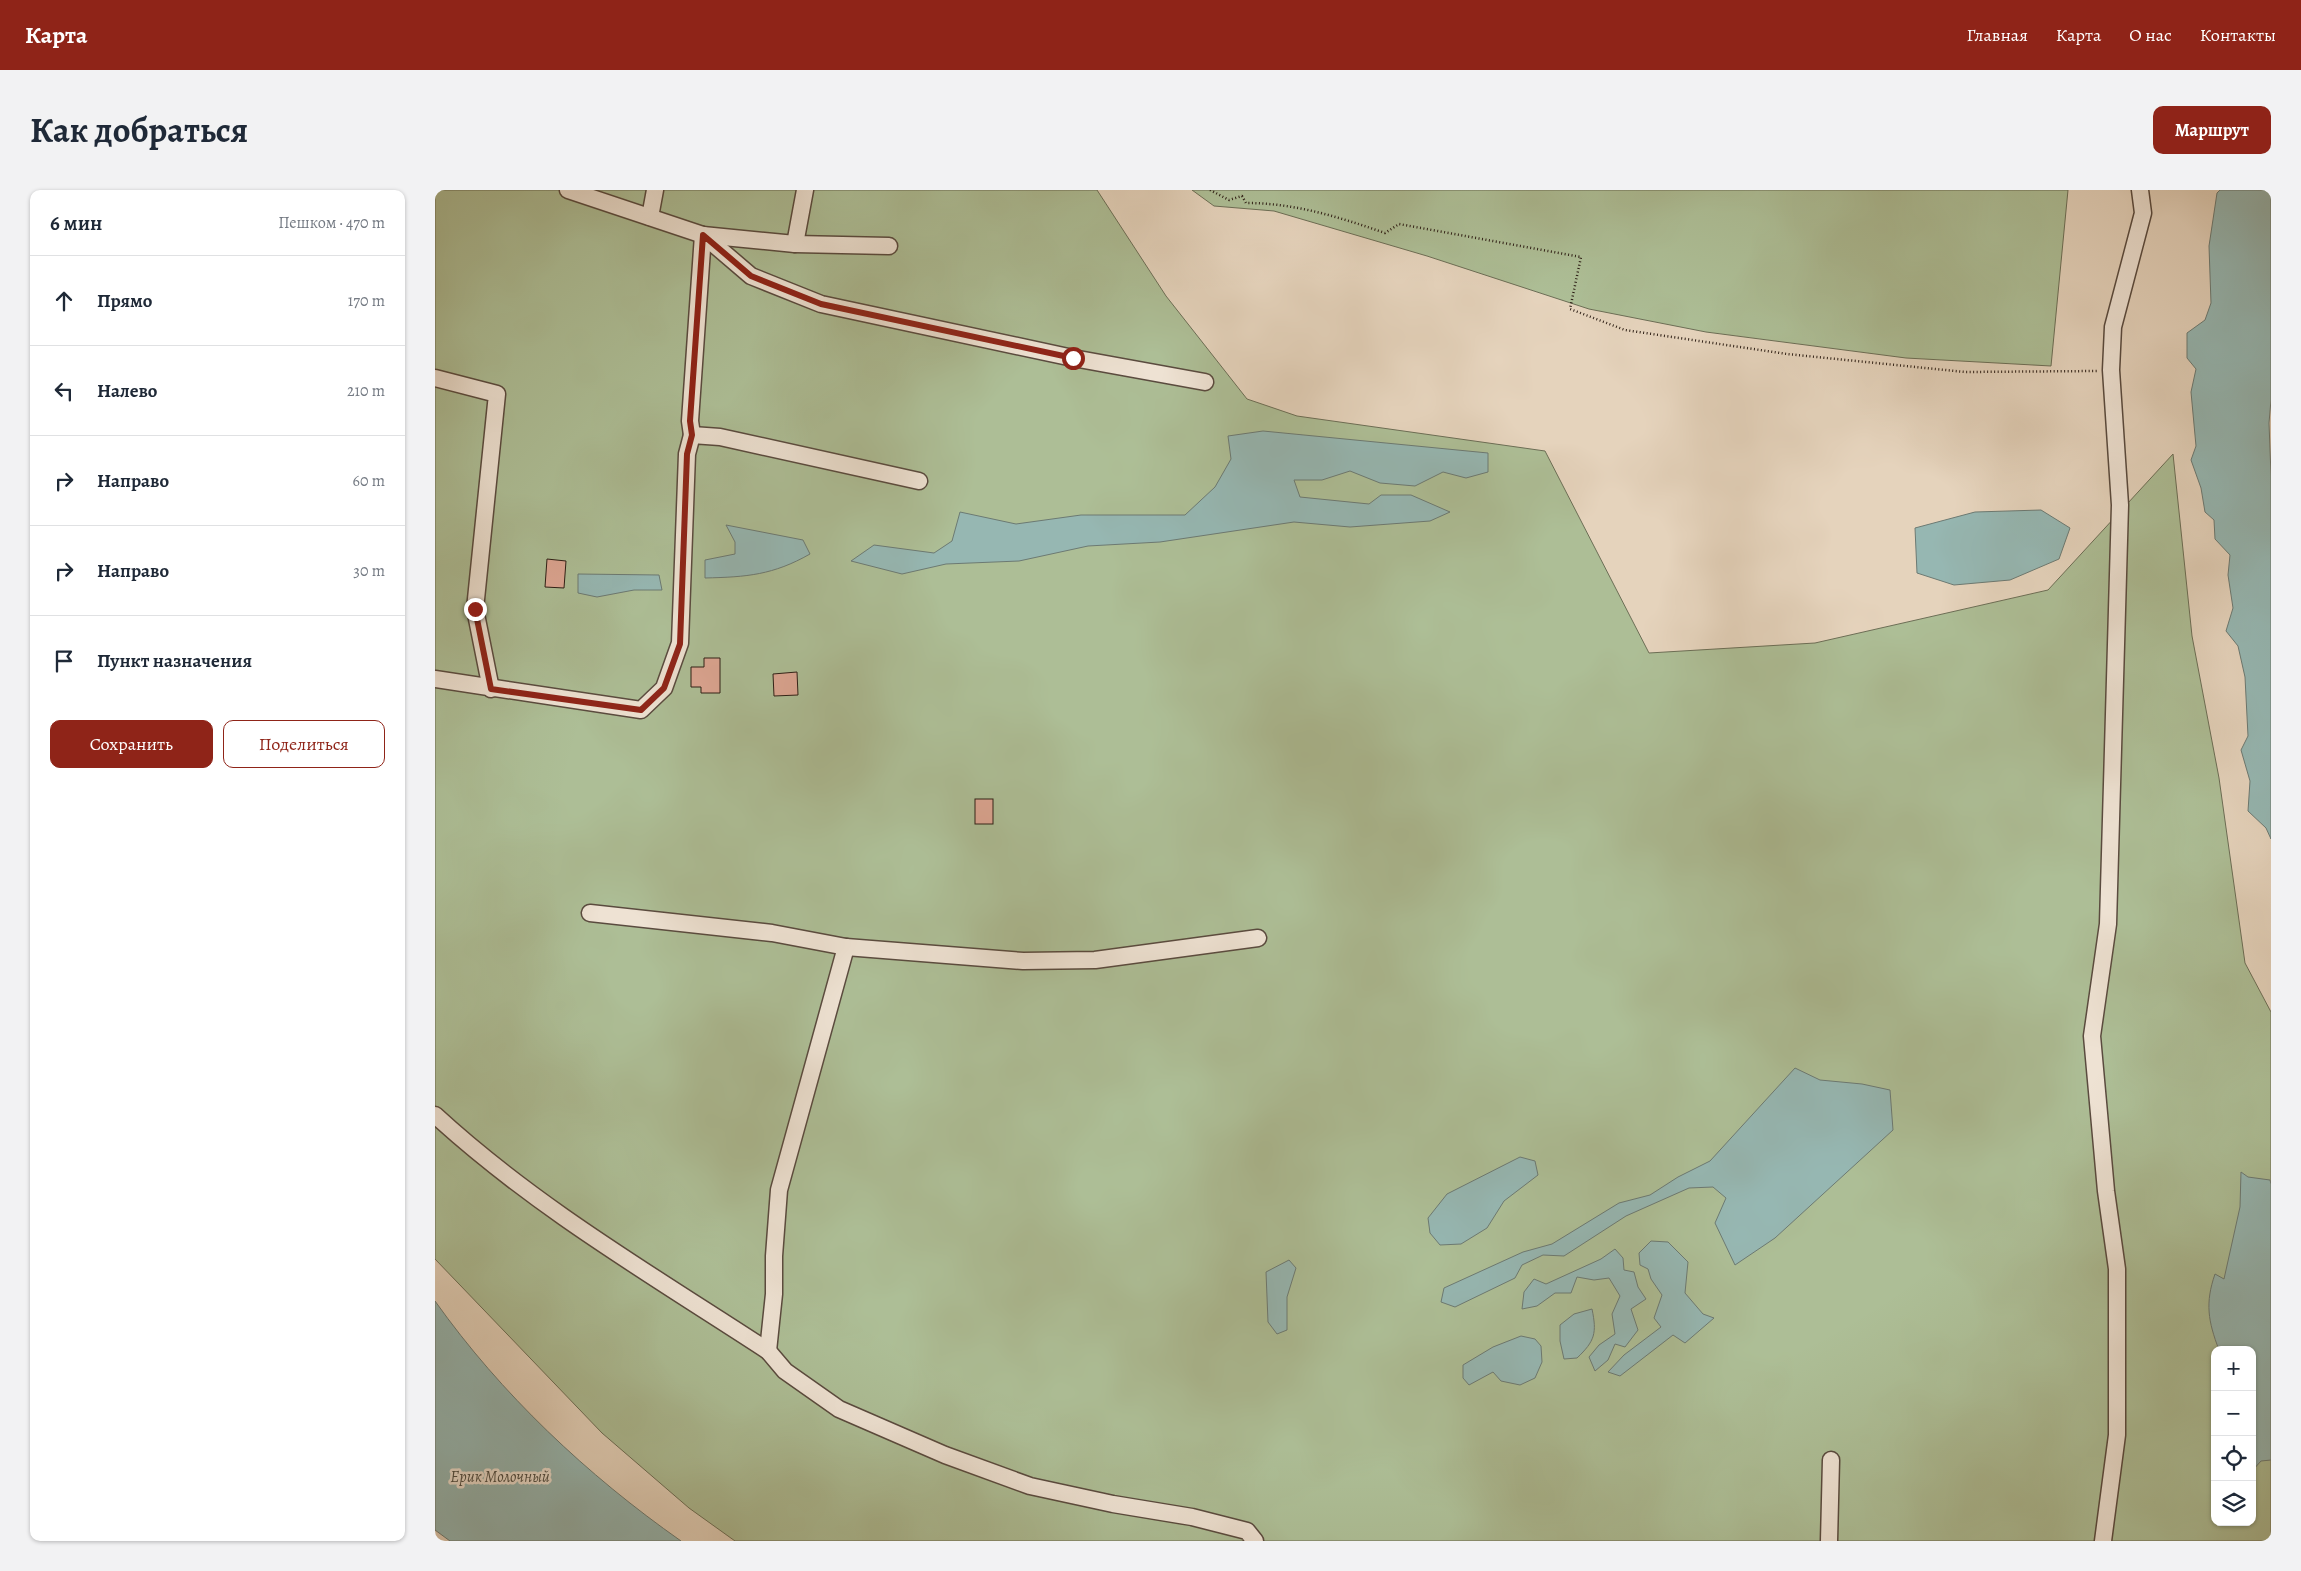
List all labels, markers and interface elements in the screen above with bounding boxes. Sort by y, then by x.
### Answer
text: Карта [25,19,87,51]
text: Главная [1967,23,2028,47]
text: Карта [2056,23,2101,47]
text: О нас [2129,23,2172,47]
text: Контакты [2200,23,2276,47]
text: Как добраться [30,106,248,154]
button: Маршрут [2153,106,2271,154]
text: 6 мин [50,209,102,237]
text: Пешком · 470 m [278,212,385,234]
icon: ahead [50,287,78,315]
text: Прямо [97,288,152,314]
text: 170 m [348,290,385,312]
route start [1062,347,1085,370]
icon: left [50,377,78,405]
text: Налево [97,378,157,404]
text: 210 m [347,380,385,402]
icon: right [50,467,78,495]
text: Направо [97,468,169,494]
text: 60 m [353,470,385,492]
icon: right [50,557,78,585]
text: Направо [97,558,169,584]
text: 30 m [353,560,385,582]
route end [464,598,487,621]
icon: arrive [50,647,78,675]
text: Пункт назначения [97,648,252,674]
button: Сохранить [50,720,213,768]
button: Поделиться [223,720,385,768]
map controls [2211,1346,2256,1526]
button: + [2211,1346,2256,1391]
button: − [2211,1391,2256,1436]
button: locate [2211,1436,2256,1481]
water label: Ерик Молочный [450,1466,550,1488]
button: layers [2211,1481,2256,1526]

